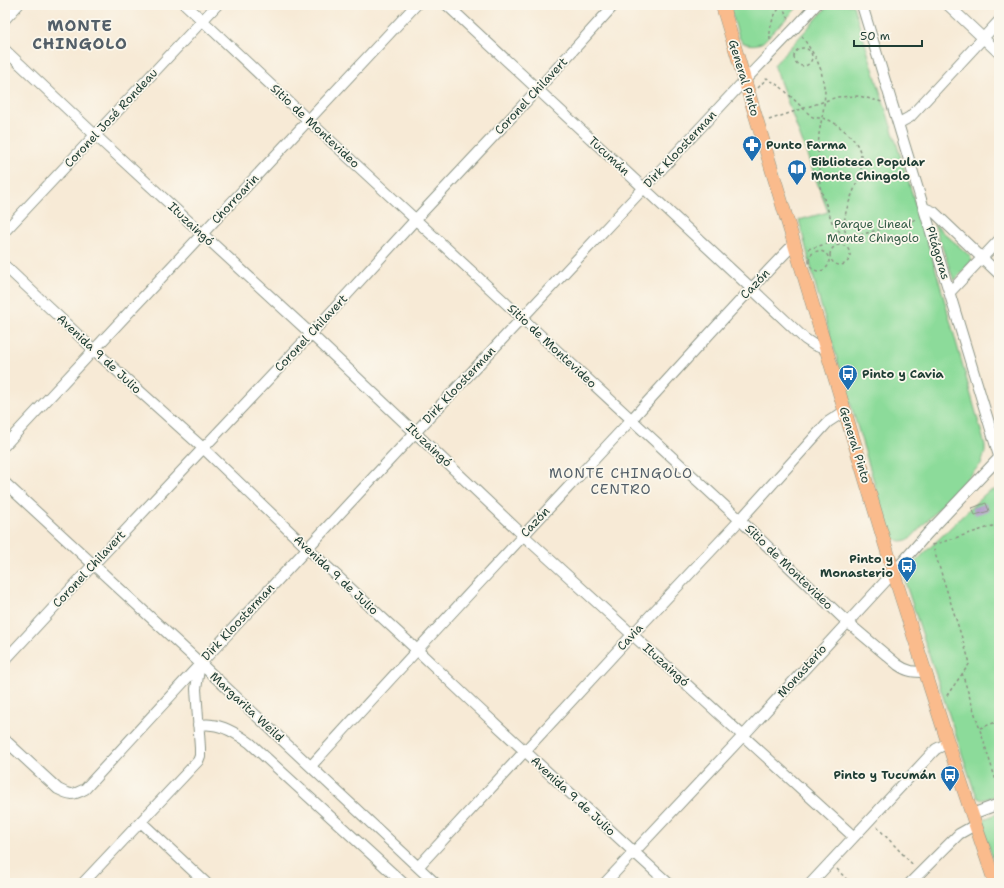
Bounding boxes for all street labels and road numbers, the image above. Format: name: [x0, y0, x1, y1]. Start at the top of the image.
street label: General Pinto: [725, 38, 763, 118]
street label: Coronel Chilavert: [491, 54, 571, 138]
street label: Coronel José Rondeau: [61, 65, 161, 171]
street label: Sitio de Montevideo: [267, 80, 363, 172]
street label: Dirk Kloosterman: [640, 107, 720, 191]
street label: Tucumán: [585, 133, 633, 179]
street label: Chorroarin: [208, 171, 262, 227]
street label: Ituzaingó: [165, 199, 217, 249]
street label: Pitágoras: [922, 224, 954, 282]
street label: Cazón: [737, 265, 773, 303]
street label: Coronel Chilavert: [271, 291, 351, 375]
street label: Sitio de Montevideo: [504, 300, 600, 392]
street label: Avenida 9 de Julio: [53, 311, 145, 397]
street label: Dirk Kloosterman: [419, 343, 499, 427]
street label: General Pinto: [836, 405, 874, 485]
street label: Ituzaingó: [403, 420, 455, 470]
street label: Cazón: [517, 503, 553, 541]
street label: Sitio de Montevideo: [742, 521, 836, 613]
street label: Coronel Chilavert: [49, 527, 129, 611]
street label: Avenida 9 de Julio: [290, 532, 382, 618]
street label: Dirk Kloosterman: [198, 580, 278, 664]
street label: Cavia: [613, 620, 647, 654]
street label: Ituzaingó: [639, 640, 693, 690]
street label: Monasterio: [774, 641, 830, 701]
street label: Margarita Weild: [207, 669, 288, 746]
street label: Avenida 9 de Julio: [527, 753, 619, 839]

